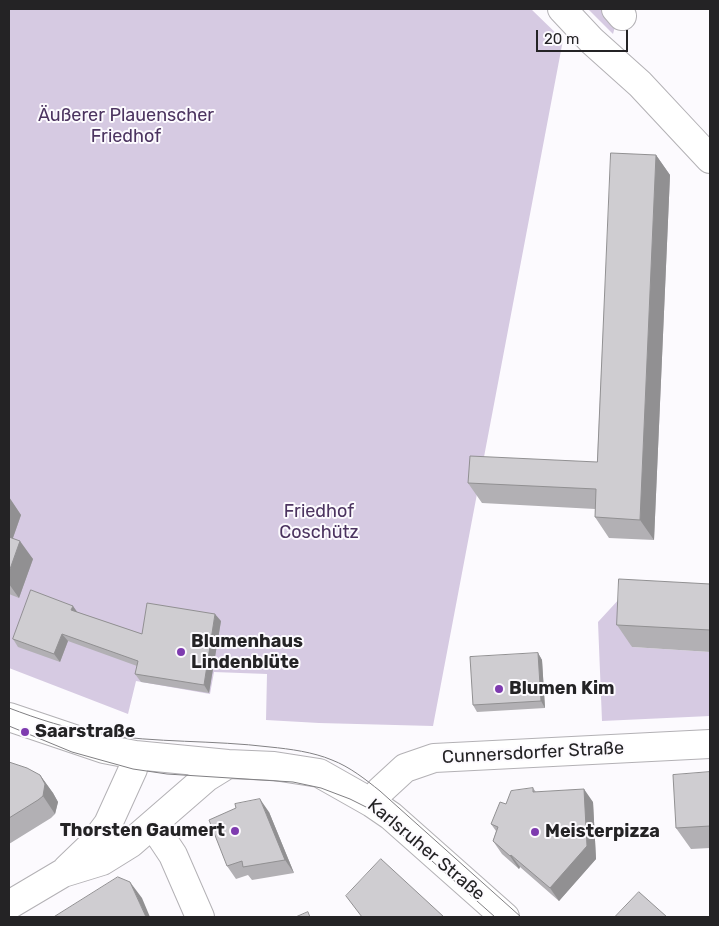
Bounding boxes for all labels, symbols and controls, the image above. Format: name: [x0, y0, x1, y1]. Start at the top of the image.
scale bar: [539, 20, 632, 52]
text: 20 m: [544, 30, 579, 48]
park label: Äußerer Plauenscher Friedhof: [38, 105, 214, 148]
park label: Friedhof Coschütz: [279, 501, 359, 544]
place label: Blumenhaus Lindenblüte: [191, 631, 303, 674]
marker: Blumenhaus Lindenblüte: [175, 646, 187, 658]
place label: Blumen Kim: [509, 678, 615, 700]
marker: Blumen Kim: [493, 683, 505, 695]
place label: Saarstraße: [35, 721, 135, 743]
marker: Saarstraße: [19, 726, 31, 738]
street label: Cunnersdorfer Straße: [441, 737, 625, 769]
street label: Karlsruher Straße: [363, 795, 489, 905]
place label: Thorsten Gaumert: [60, 820, 225, 842]
place label: Meisterpizza: [545, 821, 660, 843]
marker: Thorsten Gaumert: [229, 825, 241, 837]
marker: Meisterpizza: [529, 826, 541, 838]

